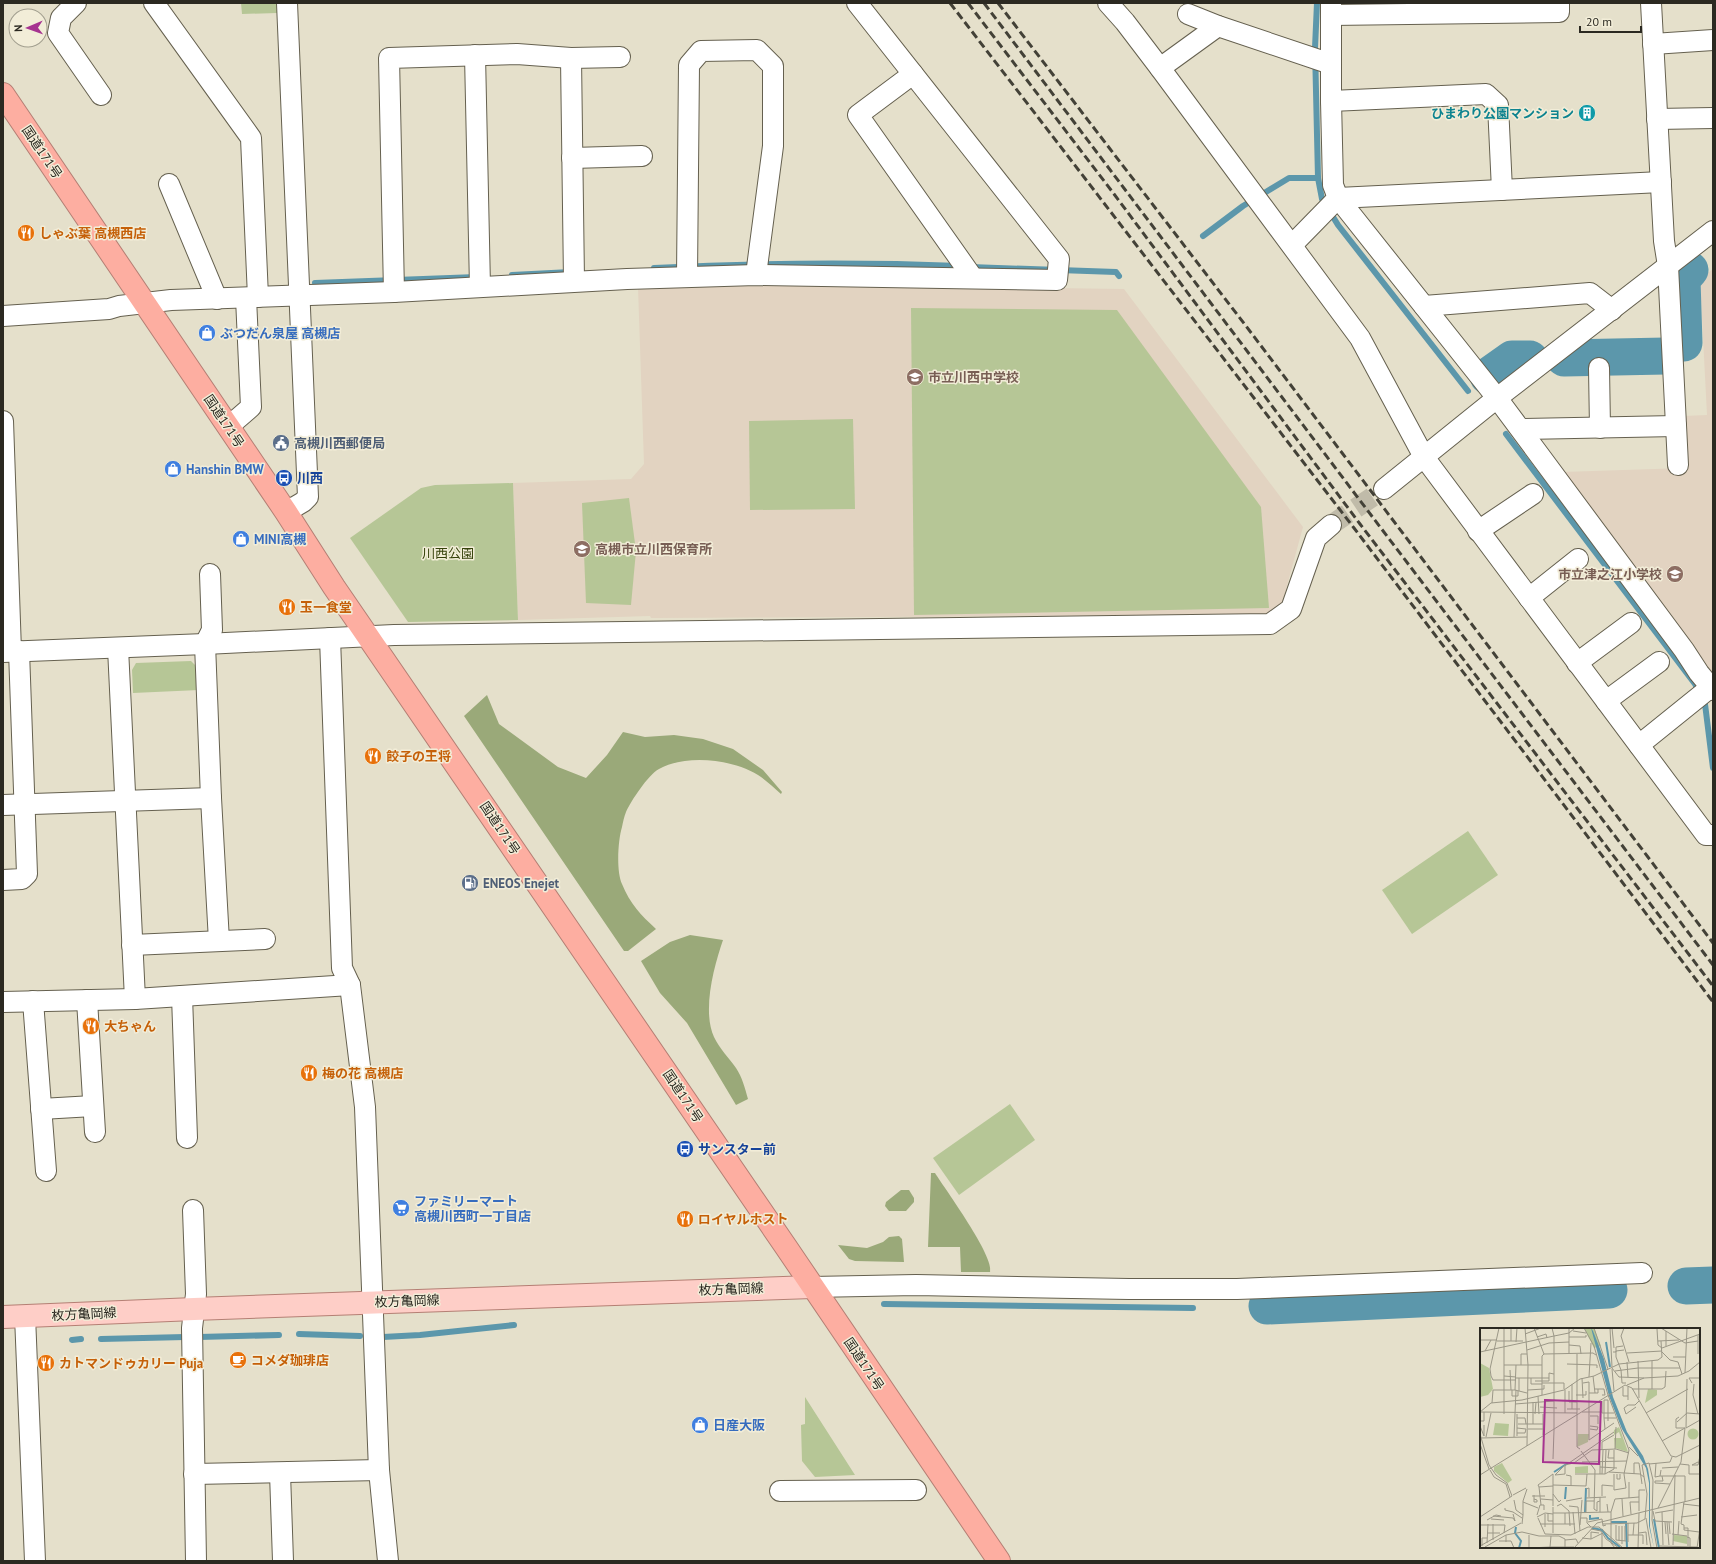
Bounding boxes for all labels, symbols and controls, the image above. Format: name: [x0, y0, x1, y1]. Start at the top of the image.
north arrow: [8, 8, 48, 48]
scale bar: [1580, 8, 1641, 34]
text: 20 m: [1586, 14, 1612, 29]
text: N: [11, 24, 25, 32]
building icon: ひまわり公園マンション: [1577, 103, 1597, 123]
place label: ひまわり公園マンション: [1431, 105, 1574, 122]
street label: 国道171号: [18, 122, 66, 182]
restaurant icon: しゃぶ葉 高槻西店: [16, 223, 36, 243]
place label: しゃぶ葉 高槻西店: [39, 225, 146, 242]
shop icon: ぶつだん泉屋 高槻店: [197, 323, 217, 343]
place label: ぶつだん泉屋 高槻店: [220, 325, 340, 342]
school or university icon: 市立川西中学校: [905, 367, 925, 387]
place label: 市立川西中学校: [928, 369, 1019, 386]
street label: 国道171号: [200, 391, 248, 451]
public building icon: 高槻川西郵便局: [271, 433, 291, 453]
place label: 高槻川西郵便局: [294, 435, 385, 452]
shop icon: Hanshin BMW: [163, 459, 183, 479]
place label: Hanshin BMW: [186, 461, 265, 478]
bus stop icon: 川西: [274, 468, 294, 488]
place label: 川西: [297, 470, 323, 487]
shop icon: MINI高槻: [231, 529, 251, 549]
place label: MINI高槻: [254, 531, 306, 548]
school or university icon: 高槻市立川西保育所: [572, 539, 592, 559]
place label: 高槻市立川西保育所: [595, 541, 712, 558]
park label: 川西公園: [422, 545, 474, 562]
school or university icon: 市立津之江小学校: [1665, 564, 1685, 584]
place label: 市立津之江小学校: [1558, 566, 1662, 583]
restaurant icon: 玉一食堂: [277, 597, 297, 617]
place label: 玉一食堂: [300, 599, 352, 616]
restaurant icon: 餃子の王将: [363, 746, 383, 766]
place label: 餃子の王将: [386, 748, 451, 765]
street label: 国道171号: [476, 798, 524, 858]
fuel station icon: ENEOS Enejet: [460, 873, 480, 893]
place label: ENEOS Enejet: [483, 875, 560, 892]
restaurant icon: 大ちゃん: [81, 1016, 101, 1036]
place label: 大ちゃん: [104, 1018, 156, 1035]
restaurant icon: 梅の花 高槻店: [299, 1063, 319, 1083]
place label: 梅の花 高槻店: [322, 1065, 403, 1082]
street label: 国道171号: [659, 1066, 707, 1126]
bus stop icon: サンスター前: [675, 1139, 695, 1159]
place label: サンスター前: [698, 1141, 776, 1158]
place label: ファミリーマート 高槻川西町一丁目店: [414, 1193, 531, 1225]
supermarket icon: ファミリーマート 高槻川西町一丁目店: [391, 1198, 411, 1218]
restaurant icon: ロイヤルホスト: [675, 1209, 695, 1229]
place label: ロイヤルホスト: [698, 1211, 789, 1228]
street label: 枚方亀岡線: [698, 1279, 764, 1299]
street label: 枚方亀岡線: [374, 1291, 440, 1311]
street label: 枚方亀岡線: [51, 1304, 117, 1324]
inset map: [1480, 1328, 1700, 1548]
street label: 国道171号: [840, 1334, 888, 1394]
cafe icon: コメダ珈琲店: [228, 1350, 248, 1370]
place label: コメダ珈琲店: [251, 1352, 329, 1369]
restaurant icon: カトマンドゥカリー Puja: [36, 1353, 56, 1373]
place label: カトマンドゥカリー Puja: [59, 1355, 203, 1372]
shop icon: 日産大阪: [690, 1415, 710, 1435]
place label: 日産大阪: [713, 1417, 765, 1434]

